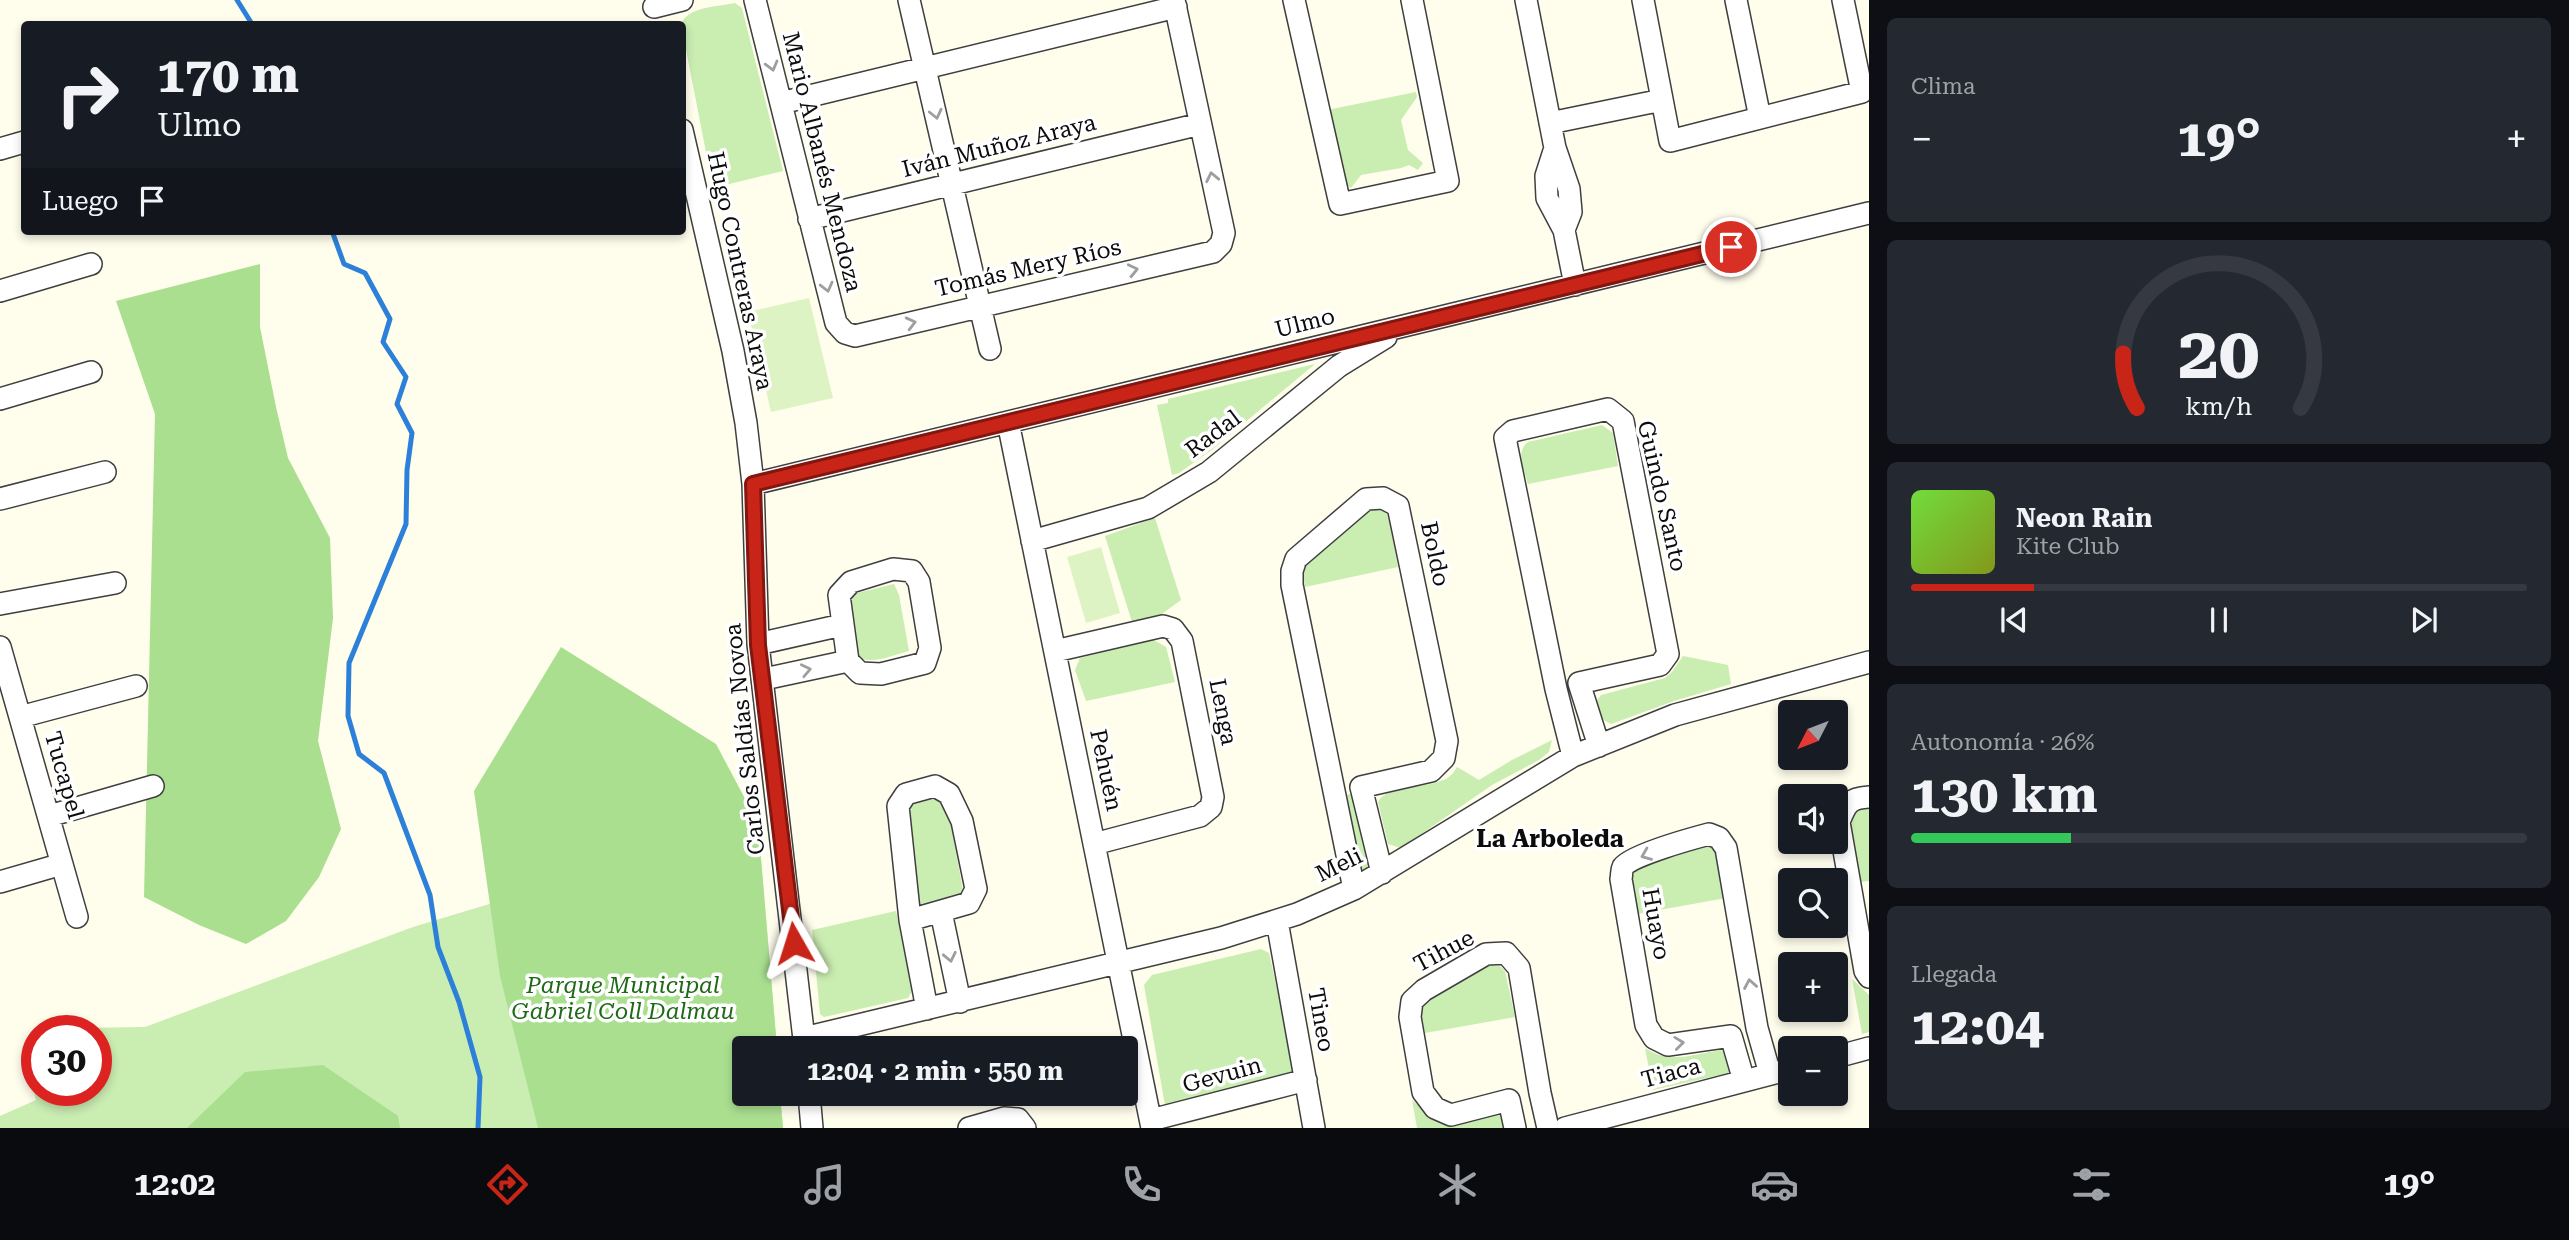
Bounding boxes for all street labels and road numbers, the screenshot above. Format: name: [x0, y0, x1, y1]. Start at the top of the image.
street label: Mario Albanés Mendoza: [777, 29, 868, 295]
street label: Iván Muñoz Araya: [899, 109, 1099, 183]
street label: Hugo Contreras Araya: [702, 149, 779, 393]
street label: Tomás Mery Ríos: [932, 233, 1124, 303]
street label: Ulmo: [1272, 303, 1338, 343]
street label: Radal: [1180, 404, 1246, 464]
street label: Guindo Santo: [1632, 418, 1692, 574]
street label: Boldo: [1415, 519, 1455, 589]
street label: Carlos Saldías Novoa: [719, 621, 771, 856]
street label: Lenga: [1203, 677, 1243, 748]
street label: Pehuén: [1084, 727, 1128, 814]
street label: Tucapel: [39, 728, 89, 822]
street label: Meli: [1311, 842, 1367, 888]
street label: Huayo: [1636, 886, 1676, 962]
street label: Tihue: [1409, 924, 1479, 978]
street label: Tineo: [1302, 986, 1340, 1054]
street label: Gevuin: [1179, 1051, 1265, 1098]
street label: Tiaca: [1638, 1052, 1704, 1094]

